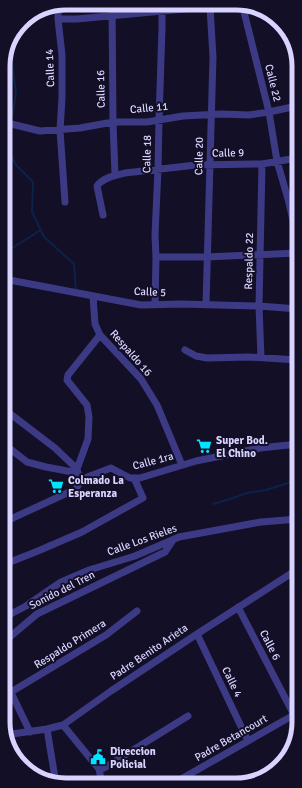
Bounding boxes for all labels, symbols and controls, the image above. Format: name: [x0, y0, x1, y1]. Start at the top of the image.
street label: Calle 14: [43, 49, 57, 87]
street label: Calle 22: [262, 63, 284, 103]
street label: Calle 16: [94, 70, 108, 108]
street label: Calle 11: [129, 100, 169, 116]
street label: Calle 18: [140, 135, 154, 173]
street label: Calle 20: [192, 137, 206, 175]
street label: Calle 9: [212, 146, 244, 160]
street label: Respaldo 22: [242, 232, 256, 290]
street label: Calle 5: [134, 285, 166, 299]
street label: Respaldo 16: [107, 327, 155, 379]
place label: Super Bod. El Chino: [216, 434, 268, 460]
supermarket icon: Super Bod. El Chino: [195, 437, 213, 455]
street label: Calle 1ra: [131, 449, 175, 473]
place label: Colmado La Esperanza: [68, 474, 124, 500]
supermarket icon: Colmado La Esperanza: [47, 477, 65, 495]
street label: Calle Los Rieles: [105, 521, 179, 559]
street label: Sonido del Tren: [27, 568, 97, 612]
street label: Respaldo Primera: [32, 616, 109, 671]
street label: Padre Benito Arieta: [108, 621, 191, 683]
street label: Calle 6: [257, 628, 283, 662]
street label: Calle 4: [219, 665, 245, 699]
street label: Padre Betancourt: [192, 712, 270, 764]
place label: Direccion Policial: [110, 745, 156, 771]
public building icon: Direccion Policial: [89, 748, 107, 766]

